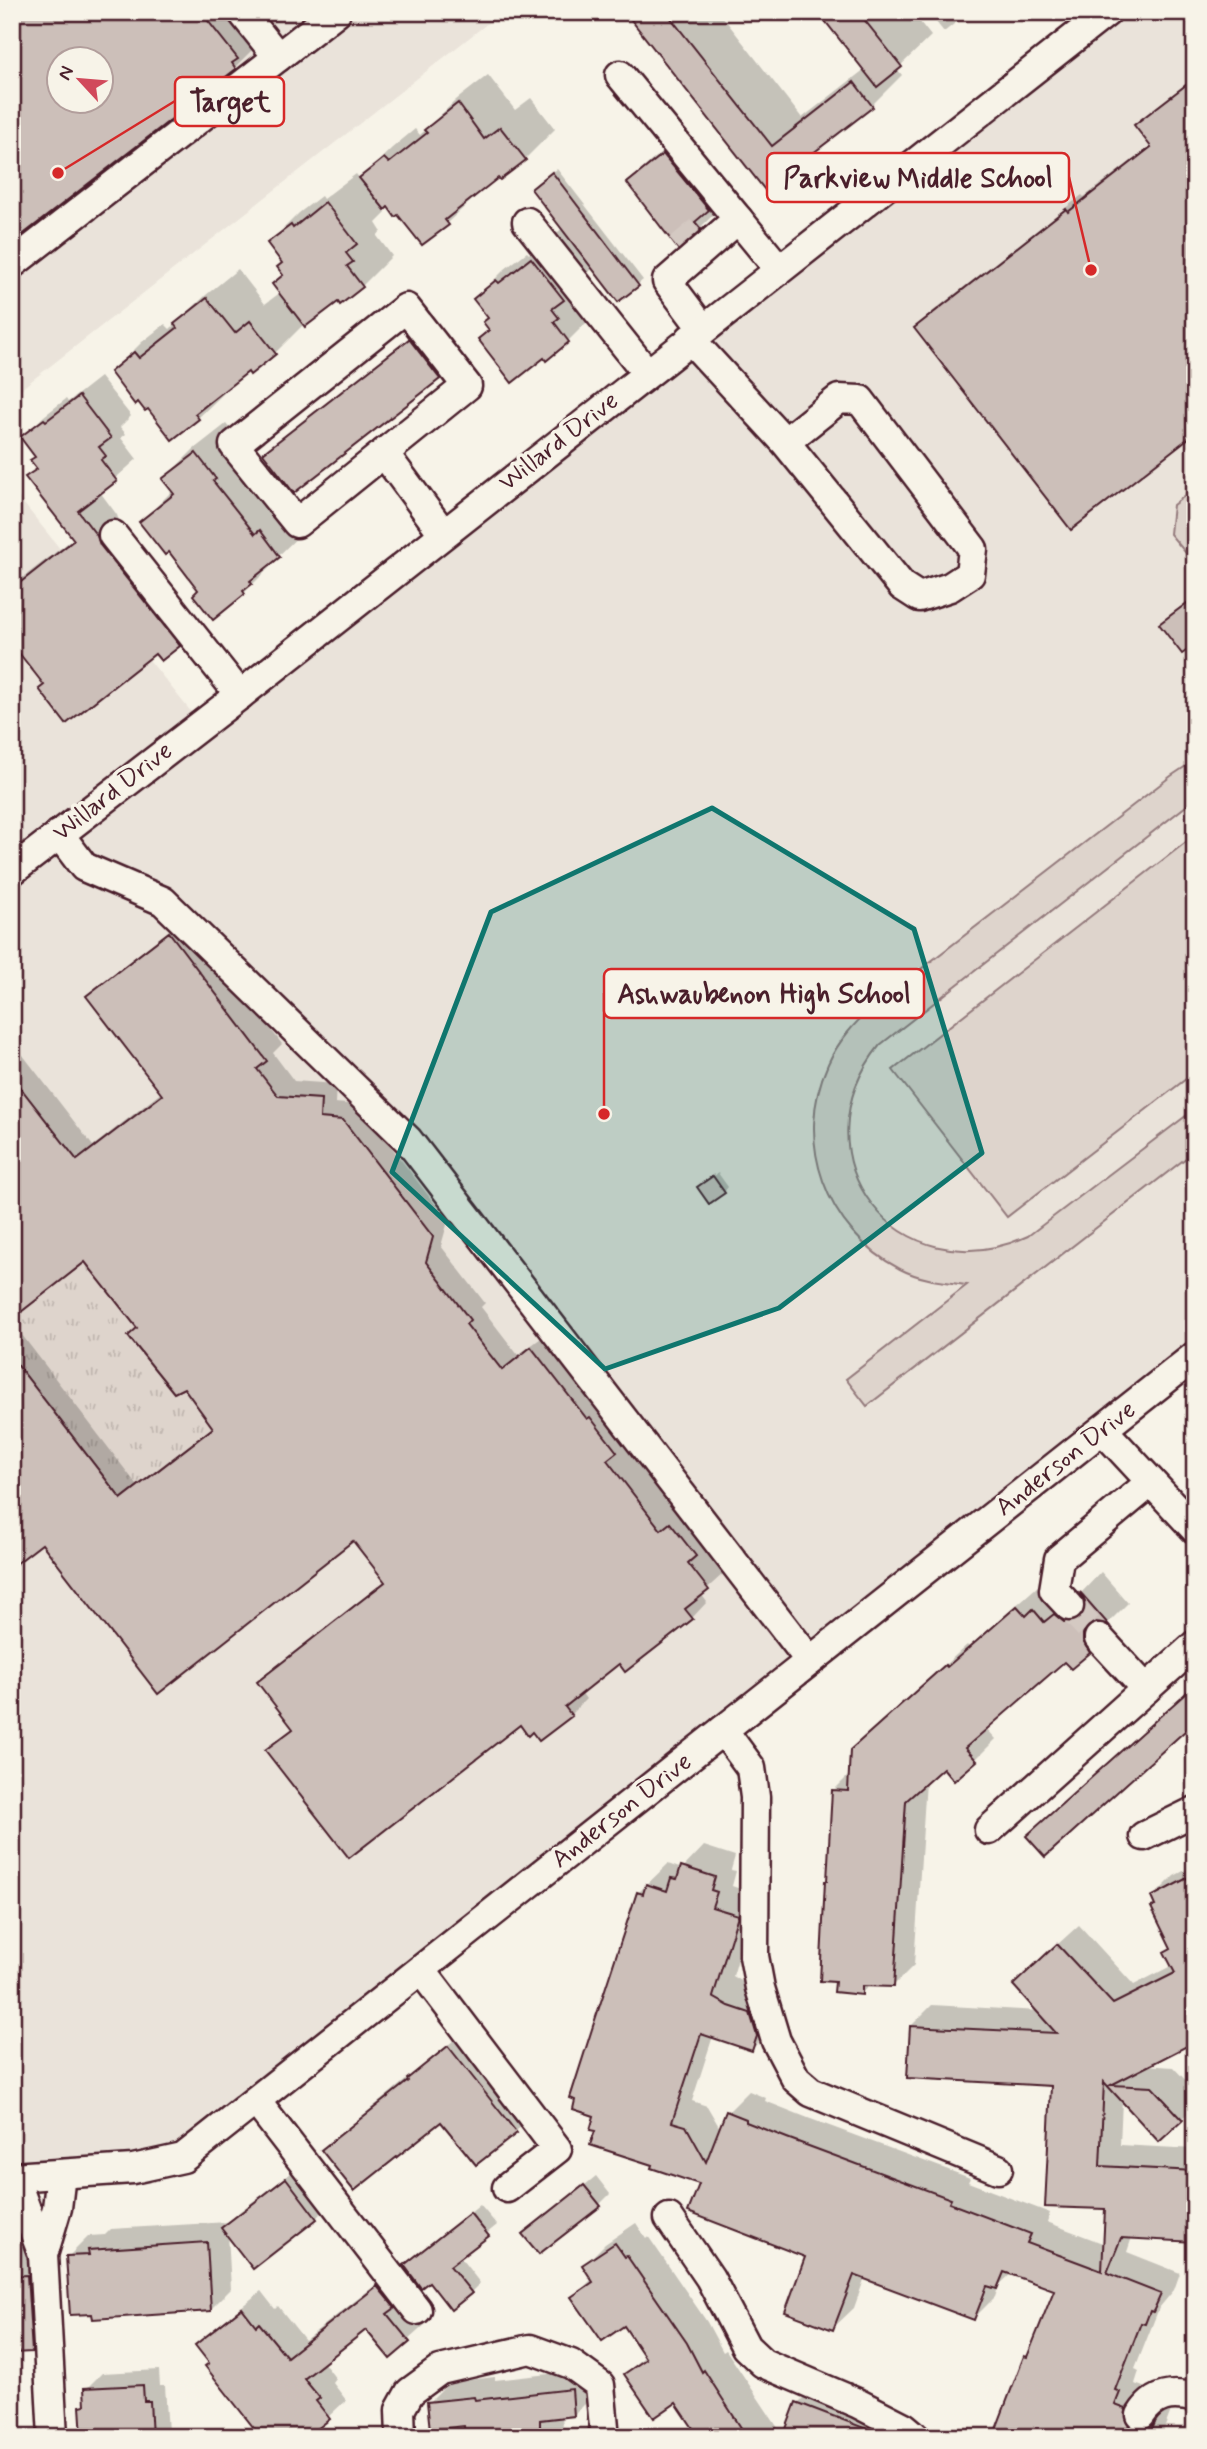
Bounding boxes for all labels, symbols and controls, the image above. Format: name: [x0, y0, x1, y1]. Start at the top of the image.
north arrow: [46, 46, 116, 116]
text: N: [52, 62, 80, 84]
callout: Target: [175, 77, 284, 126]
text: Target: [189, 85, 271, 125]
callout: Parkview Middle School: [767, 153, 1069, 202]
text: Parkview Middle School: [783, 161, 1053, 198]
street label: Willard Drive: [492, 384, 626, 500]
street label: Willard Drive: [46, 734, 180, 850]
callout: Ashwaubenon High School: [604, 969, 924, 1018]
text: Ashwaubenon High School: [617, 977, 911, 1015]
street label: Anderson Drive: [989, 1393, 1143, 1525]
street label: Anderson Drive: [545, 1745, 699, 1877]

